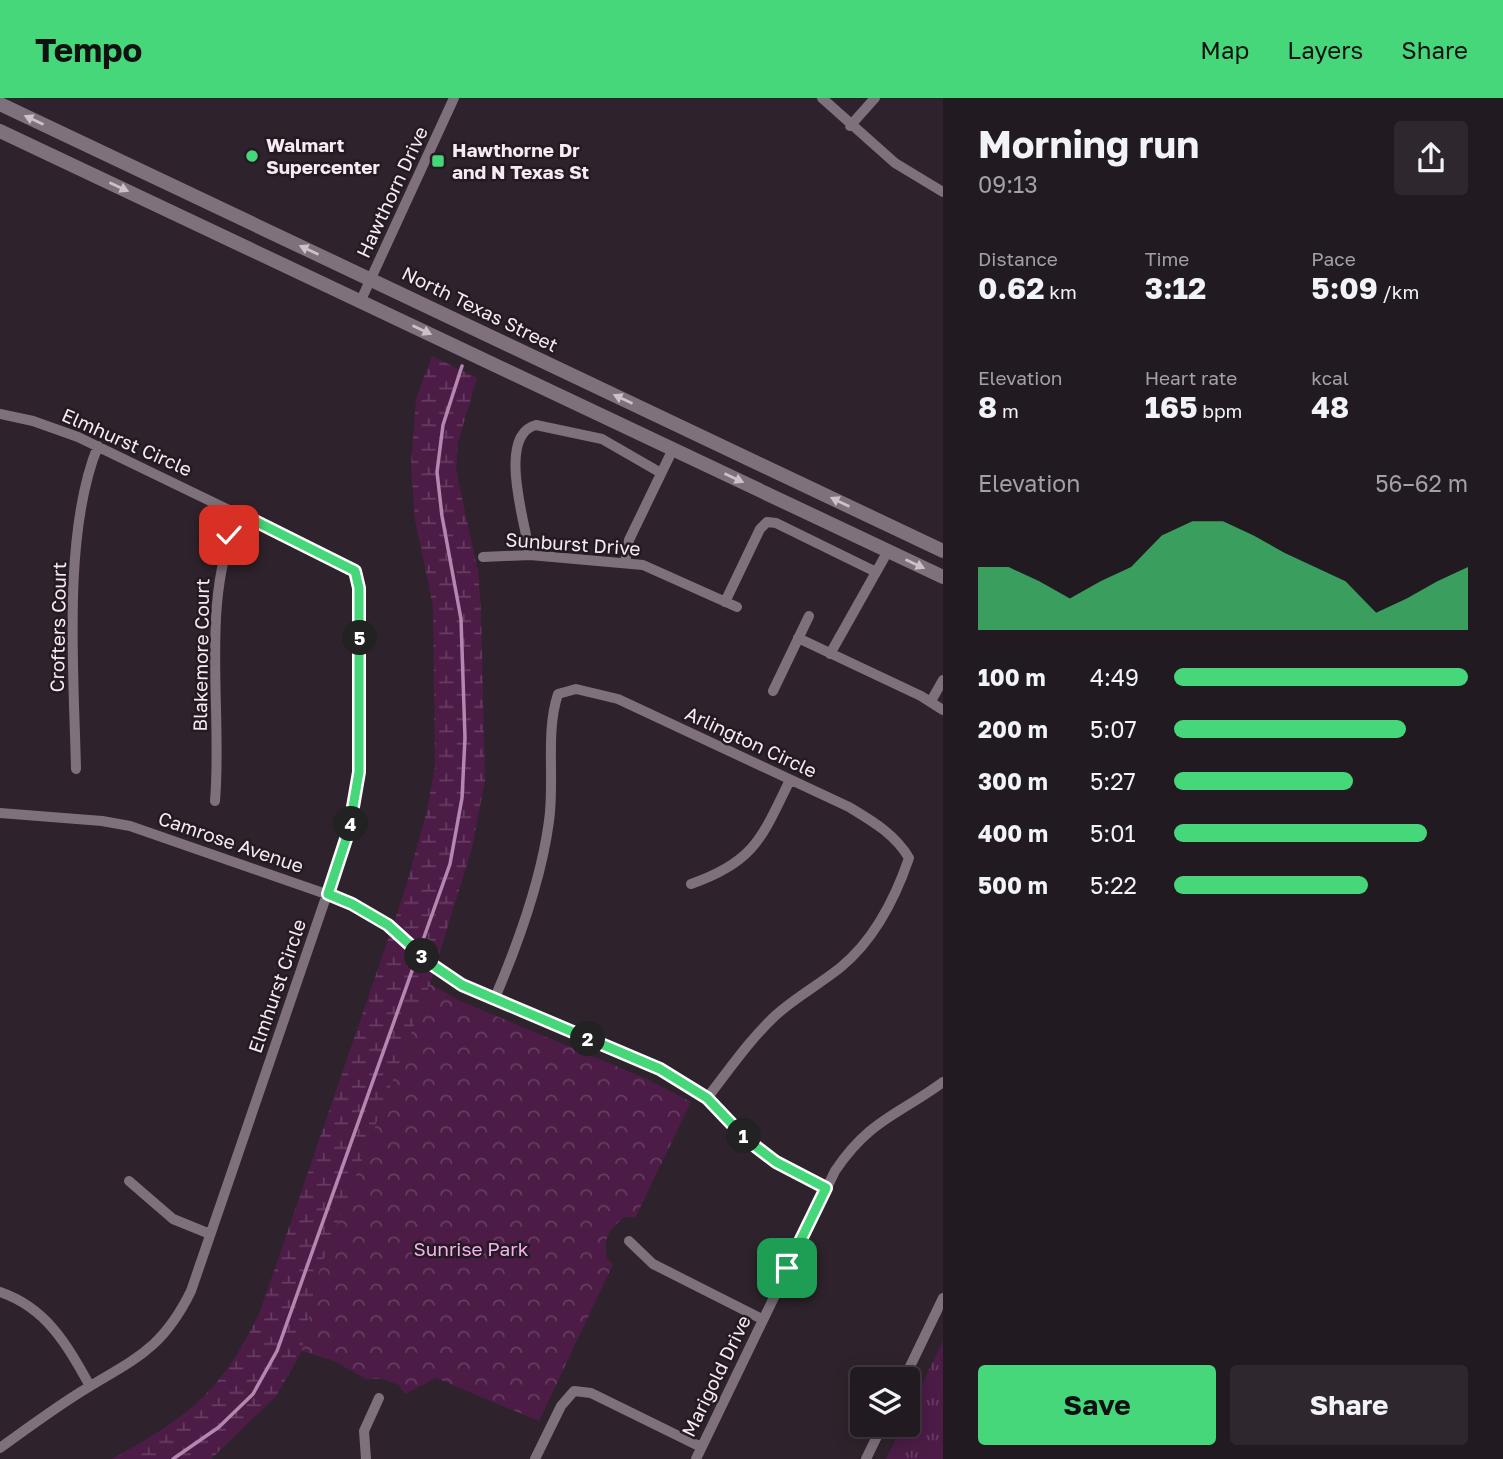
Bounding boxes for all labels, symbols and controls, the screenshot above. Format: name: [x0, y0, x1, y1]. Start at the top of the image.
text: Tempo: [35, 30, 142, 69]
text: Map: [1200, 35, 1249, 64]
text: Layers: [1287, 35, 1363, 64]
text: Share: [1401, 35, 1468, 64]
one-way arrow: [24, 115, 44, 126]
text: Morning run: [978, 121, 1199, 166]
button: share: [1394, 121, 1468, 195]
street label: Hawthorn Drive: [351, 122, 432, 261]
place label: Walmart Supercenter: [266, 133, 380, 178]
place label: Hawthorne Dr and N Texas St: [452, 138, 590, 183]
marker: Walmart Supercenter: [244, 148, 260, 164]
marker: Hawthorne Dr and N Texas St: [430, 153, 446, 169]
text: 09:13: [978, 170, 1038, 198]
one-way arrow: [109, 181, 129, 192]
one-way arrow: [299, 244, 319, 255]
text: Distance: [978, 247, 1058, 270]
text: Time: [1145, 247, 1189, 270]
text: Pace: [1311, 247, 1356, 270]
street label: North Texas Street: [399, 261, 562, 356]
text: 0.62: [978, 270, 1044, 306]
text: 3:12: [1145, 270, 1206, 306]
text: 5:09: [1311, 270, 1378, 306]
text: km: [1044, 280, 1077, 303]
text: /km: [1378, 280, 1419, 303]
one-way arrow: [412, 324, 432, 336]
text: Elevation: [978, 366, 1063, 389]
text: Heart rate: [1145, 366, 1237, 389]
text: kcal: [1311, 366, 1349, 389]
text: 8: [978, 389, 997, 425]
text: 165: [1145, 389, 1197, 425]
text: 48: [1311, 389, 1349, 425]
one-way arrow: [613, 393, 633, 404]
text: m: [997, 399, 1019, 422]
text: bpm: [1197, 399, 1242, 422]
street label: Elmhurst Circle: [59, 403, 196, 481]
text: Elevation: [978, 469, 1080, 497]
text: 56–62 m: [1375, 469, 1468, 497]
one-way arrow: [724, 472, 744, 484]
one-way arrow: [829, 496, 850, 507]
pin: [199, 505, 259, 565]
icon: check: [210, 516, 248, 554]
street label: Sunburst Drive: [505, 527, 641, 560]
one-way arrow: [905, 559, 925, 570]
street label: Crofters Court: [45, 562, 70, 692]
street label: Blakemore Court: [188, 578, 213, 732]
pin: 5: [342, 620, 378, 656]
text: 5: [354, 626, 365, 649]
text: 100 m: [978, 663, 1046, 691]
text: 4:49: [1090, 663, 1139, 691]
street label: Arlington Circle: [682, 701, 821, 782]
text: 200 m: [978, 715, 1048, 743]
text: 5:07: [1090, 715, 1137, 743]
text: 300 m: [978, 767, 1048, 795]
text: 5:27: [1090, 767, 1136, 795]
street label: Camrose Avenue: [156, 806, 307, 877]
pin: 4: [334, 806, 368, 842]
text: 4: [345, 812, 356, 835]
text: 400 m: [978, 819, 1048, 847]
text: 5:01: [1090, 819, 1136, 847]
text: 500 m: [978, 871, 1048, 899]
text: 5:22: [1090, 871, 1137, 899]
street label: Elmhurst Circle: [243, 916, 310, 1056]
pin: 3: [404, 938, 440, 974]
text: 3: [416, 944, 427, 967]
pin: 2: [570, 1021, 606, 1056]
text: 2: [582, 1027, 593, 1050]
pin: 1: [726, 1118, 762, 1154]
text: 1: [739, 1124, 748, 1147]
park label: Sunrise Park: [414, 1237, 529, 1260]
pin: [757, 1238, 817, 1298]
icon: arrive: [768, 1249, 806, 1287]
street label: Marigold Drive: [676, 1311, 755, 1440]
button: Save: [978, 1365, 1216, 1445]
button: Share: [1230, 1365, 1468, 1445]
map controls: [850, 1367, 920, 1437]
button: layers: [850, 1367, 920, 1437]

